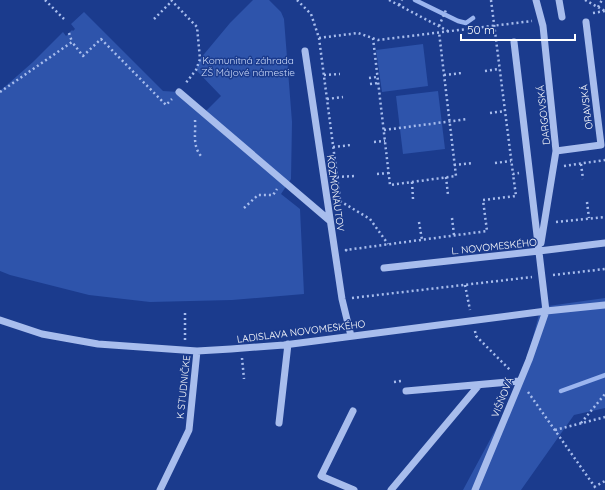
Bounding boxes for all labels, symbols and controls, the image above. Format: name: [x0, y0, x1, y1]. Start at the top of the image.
scale bar: [461, 16, 575, 42]
text: 50 m: [467, 22, 495, 37]
park label: Komunitná záhrada ZŠ Májové námestie: [201, 54, 295, 79]
street label: ORAVSKÁ: [577, 83, 596, 130]
street label: DARGOVSKÁ: [534, 84, 553, 146]
street label: KOZMONAUTOV: [324, 154, 347, 233]
street label: L. NOVOMESKÉHO: [451, 236, 538, 257]
street label: LADISLAVA NOVOMESKÉHO: [236, 317, 366, 346]
street label: K STUDNIČKE: [174, 354, 193, 420]
street label: VIŠŇOVÁ: [488, 374, 517, 419]

